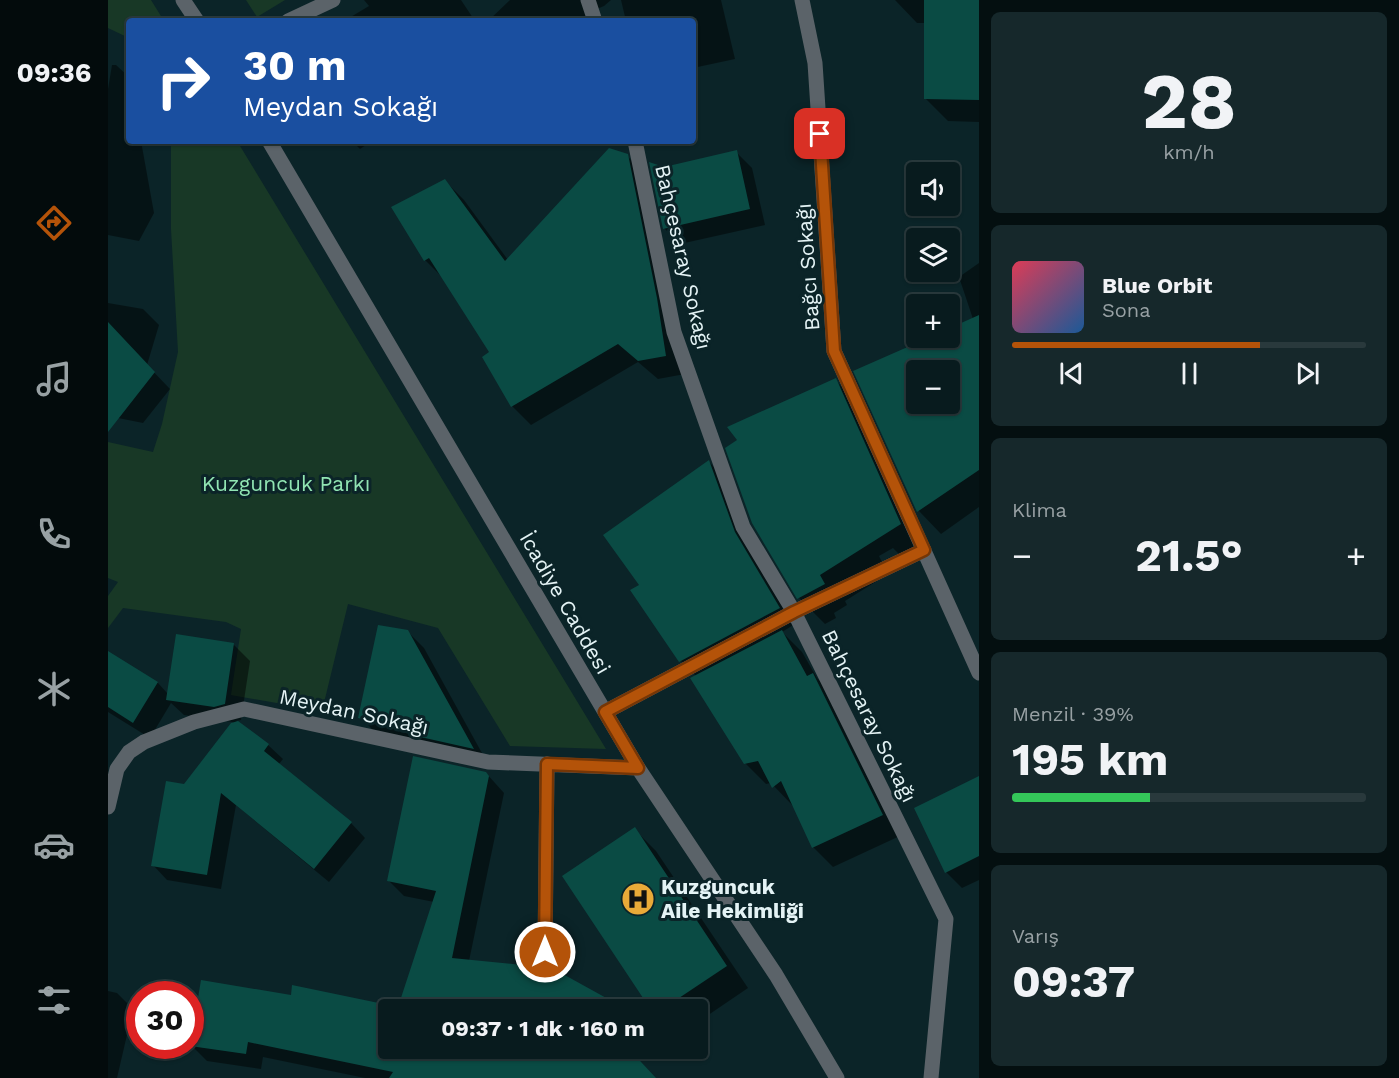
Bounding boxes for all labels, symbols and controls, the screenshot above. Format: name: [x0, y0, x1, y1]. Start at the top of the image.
text: 30 m: [243, 41, 347, 90]
icon: right: [144, 42, 222, 120]
text: 28: [1141, 55, 1237, 147]
text: 09:36: [17, 57, 91, 89]
text: Meydan Sokağı: [243, 91, 438, 123]
pin: [794, 108, 845, 159]
icon: arrive: [803, 117, 836, 150]
text: km/h: [1163, 140, 1215, 164]
street label: Bahçesaray Sokağı: [650, 162, 717, 352]
map controls: [906, 162, 960, 414]
button: sound: [906, 162, 960, 216]
icon: directions: [33, 202, 75, 244]
street label: Bağcı Sokağı: [791, 202, 824, 332]
button: layers: [906, 228, 960, 282]
text: Blue Orbit: [1102, 273, 1212, 298]
button: +: [906, 294, 960, 348]
text: Sona: [1102, 298, 1151, 322]
icon: previous: [1055, 357, 1088, 390]
icon: pause: [1173, 357, 1206, 390]
icon: next: [1291, 357, 1324, 390]
icon: music: [33, 358, 75, 400]
button: −: [906, 360, 960, 414]
park label: Kuzguncuk Parkı: [202, 471, 370, 496]
text: Klima: [1012, 498, 1067, 522]
icon: phone: [33, 513, 75, 555]
street label: İcadiye Caddesi: [515, 527, 616, 678]
text: 21.5°: [1135, 529, 1243, 582]
text: −: [1012, 536, 1032, 575]
text: +: [1346, 536, 1366, 575]
street label: Bahçesaray Sokağı: [817, 625, 922, 806]
icon: climate: [33, 668, 75, 710]
street label: Meydan Sokağı: [277, 683, 431, 740]
text: Menzil · 39%: [1012, 702, 1134, 726]
text: 195 km: [1012, 733, 1168, 786]
icon: car: [33, 824, 75, 866]
place label: Kuzguncuk Aile Hekimliği: [661, 874, 804, 923]
hospital icon: Kuzguncuk Aile Hekimliği: [620, 881, 656, 917]
position arrow: [513, 920, 577, 984]
text: Varış: [1012, 924, 1059, 948]
text: 09:37: [1012, 955, 1135, 1008]
icon: filters: [33, 979, 75, 1021]
speed limit sign: 30: [126, 981, 204, 1059]
text: 09:37 · 1 dk · 160 m: [441, 1016, 645, 1041]

